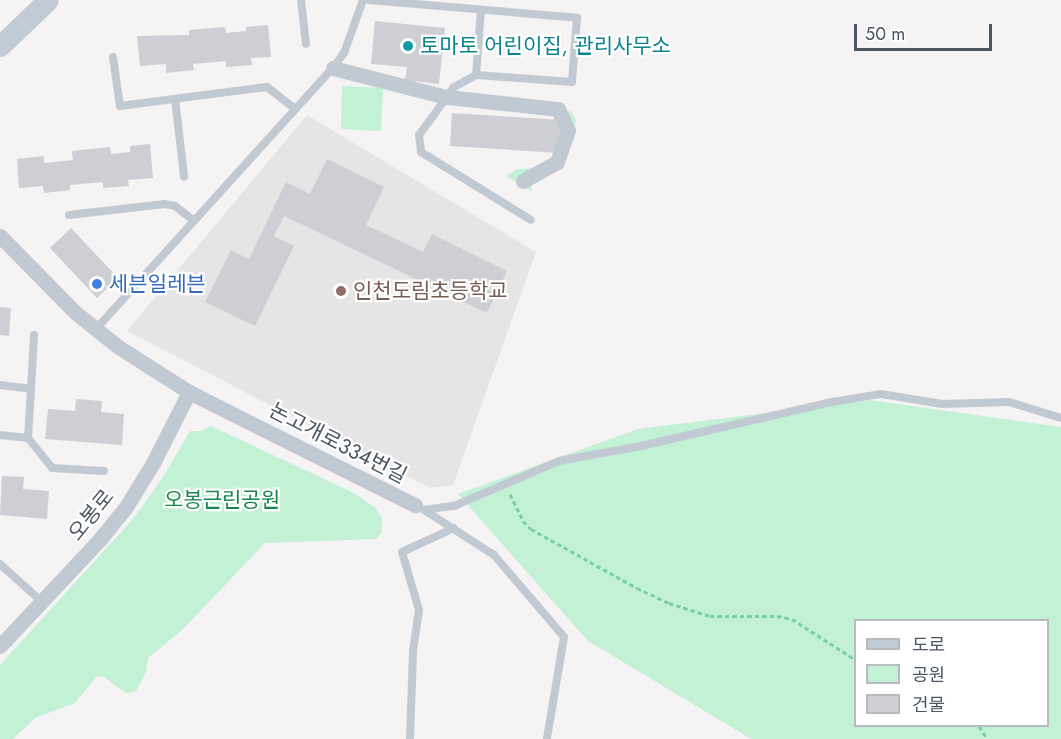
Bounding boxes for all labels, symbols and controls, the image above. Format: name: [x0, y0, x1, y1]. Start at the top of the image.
scale bar: [857, 12, 995, 50]
text: 50 m: [865, 21, 905, 47]
place label: 토마토 어린이집, 관리사무소: [420, 33, 671, 59]
marker: 토마토 어린이집, 관리사무소: [401, 39, 415, 53]
place label: 세븐일레븐: [109, 271, 206, 297]
marker: 세븐일레븐: [90, 277, 104, 291]
place label: 인천도림초등학교: [353, 278, 508, 304]
marker: 인천도림초등학교: [334, 284, 348, 298]
street label: 논고개로334번길: [265, 397, 411, 489]
street label: 오봉로: [63, 485, 119, 545]
park label: 오봉근린공원: [164, 487, 280, 513]
legend: [854, 619, 1049, 727]
text: 도로: [912, 632, 945, 658]
text: 공원: [912, 662, 945, 688]
text: 건물: [912, 692, 945, 718]

